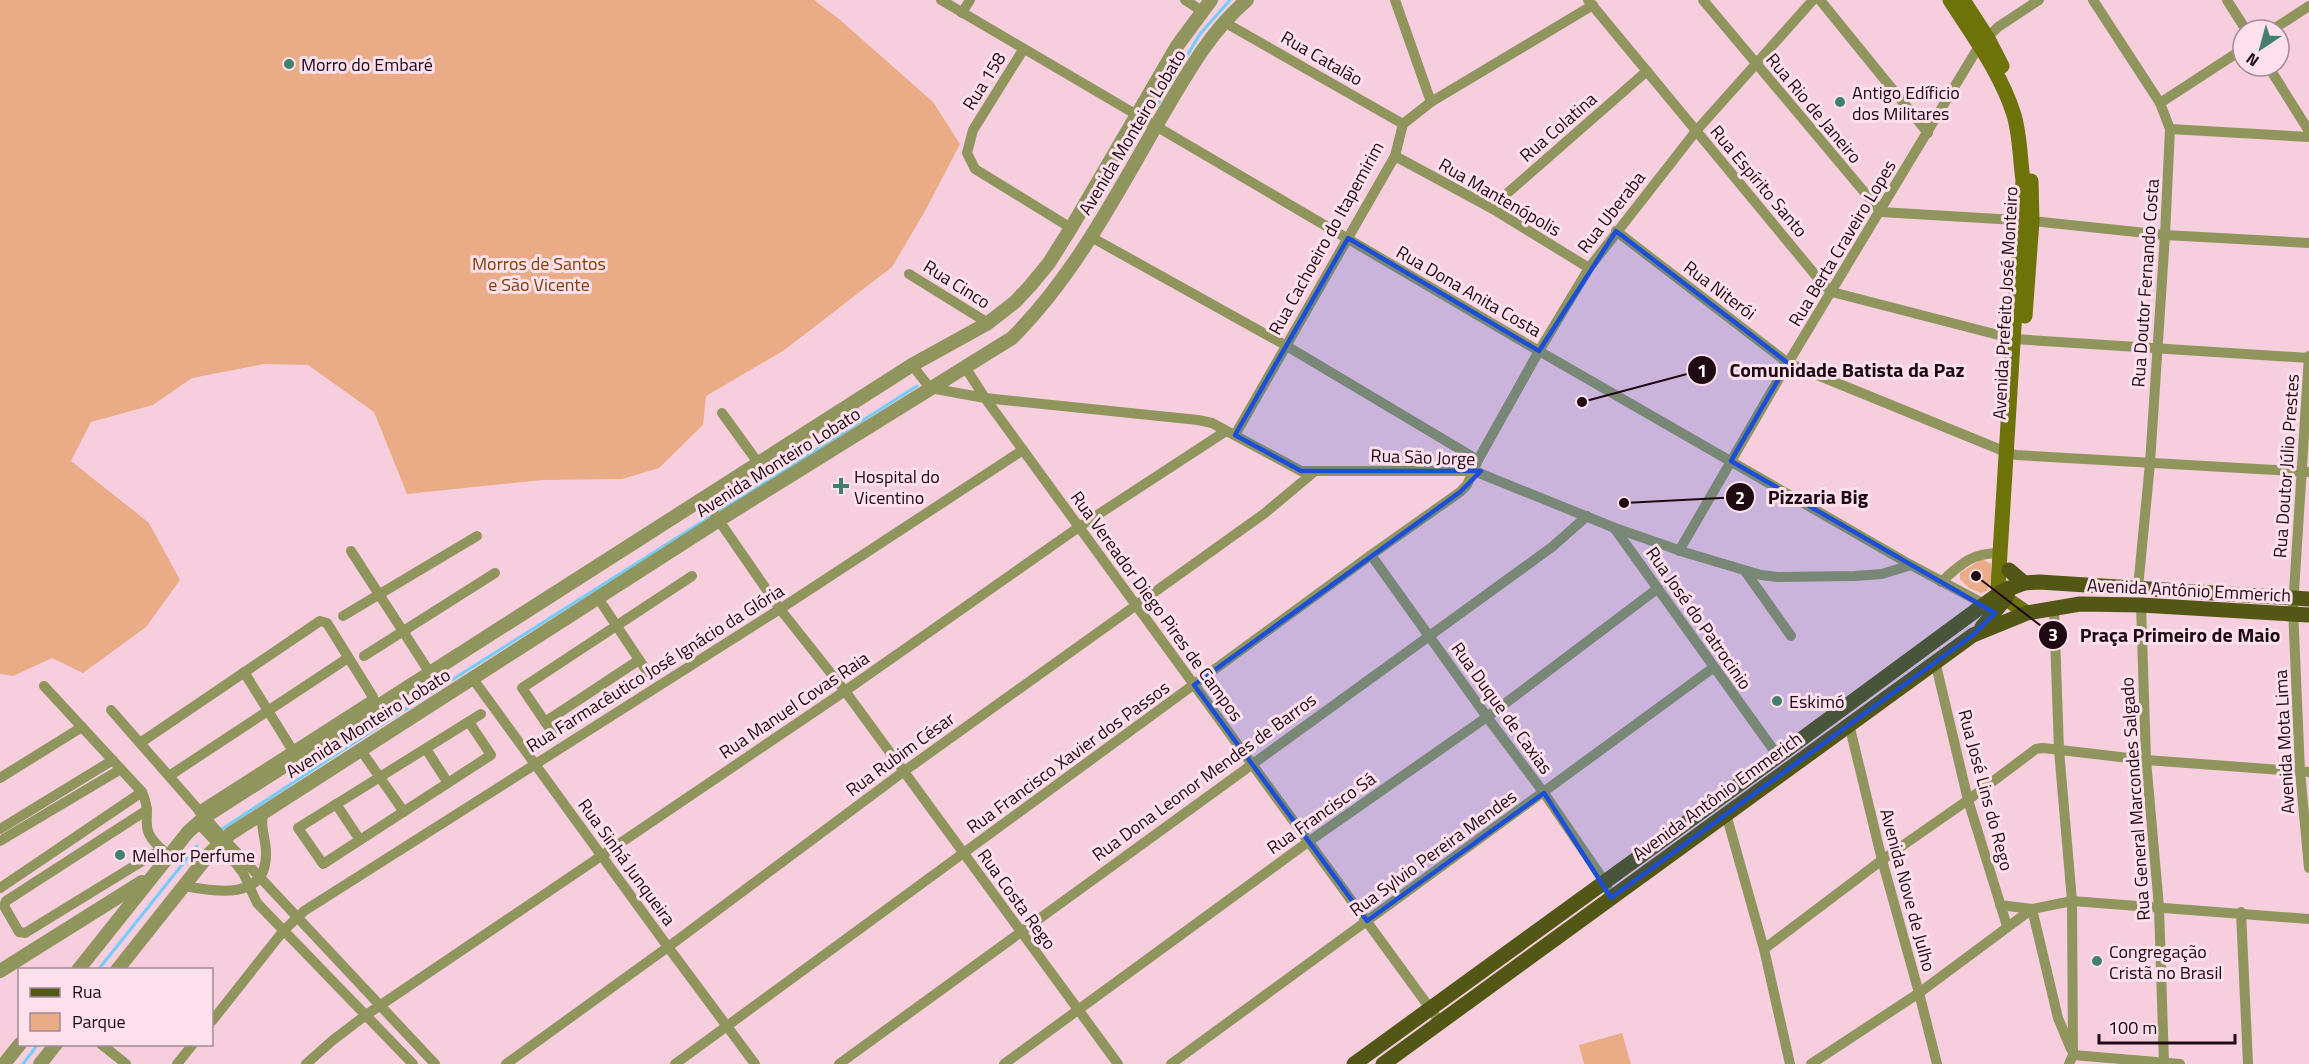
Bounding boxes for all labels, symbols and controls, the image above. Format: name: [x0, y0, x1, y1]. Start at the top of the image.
north arrow: [2231, 18, 2291, 78]
street label: Rua Catalão: [1276, 24, 1368, 92]
street label: Avenida Monteiro Lobato: [1072, 44, 1192, 220]
street label: Rua 158: [956, 47, 1012, 115]
street label: Rua Rio de Janeiro: [1760, 47, 1868, 169]
text: N: [2241, 47, 2264, 73]
place label: Morro do Embaré: [301, 51, 433, 78]
marker: Morro do Embaré: [282, 57, 296, 71]
place label: Antigo Edíficio dos Militares: [1852, 79, 1960, 127]
street label: Rua Colatina: [1513, 86, 1603, 168]
marker: Antigo Edíficio dos Militares: [1833, 95, 1847, 109]
street label: Rua Espírito Santo: [1704, 119, 1814, 243]
street label: Rua Cachoeiro do Itapemirim: [1261, 136, 1391, 340]
street label: Rua Mantenópolis: [1434, 151, 1566, 243]
street label: Rua Berta Craveiro Lopes: [1781, 155, 1903, 331]
street label: Rua Uberaba: [1570, 165, 1652, 259]
street label: Rua Doutor Fernando Costa: [2124, 178, 2166, 388]
street label: Avenida Prefeito José Monteiro: [1985, 186, 2025, 420]
street label: Rua Dona Anita Costa: [1391, 238, 1547, 344]
park label: Morros de Santos e São Vicente: [472, 250, 606, 298]
street label: Rua Cinco: [918, 253, 996, 315]
street label: Rua Niterói: [1678, 254, 1762, 326]
callout: Comunidade Batista da Paz: [1687, 351, 1976, 389]
text: Comunidade Batista da Paz: [1730, 354, 1964, 385]
text: 1: [1697, 357, 1707, 384]
street label: Rua Doutor Júlio Prestes: [2266, 373, 2306, 559]
street label: Avenida Monteiro Lobato: [691, 400, 865, 524]
street label: Rua São Jorge: [1370, 442, 1476, 472]
place label: Hospital do Vicentino: [854, 463, 940, 511]
marker: Hospital do Vicentino: [832, 477, 850, 495]
callout: Pizzaria Big: [1725, 478, 1880, 516]
text: Pizzaria Big: [1768, 481, 1869, 512]
text: 2: [1735, 484, 1745, 511]
street label: Rua Vereador Diego Pires de Campos: [1064, 485, 1250, 727]
street label: Rua José do Patrocinio: [1639, 541, 1759, 695]
street label: Avenida Antônio Emmerich: [2086, 571, 2292, 609]
street label: Rua Farmacêutico José Ignácio da Glória: [521, 577, 789, 759]
callout: Praça Primeiro de Maio: [2038, 616, 2293, 654]
text: Praça Primeiro de Maio: [2080, 619, 2280, 650]
text: 3: [2048, 621, 2058, 648]
street label: Rua Duque de Caxias: [1445, 636, 1559, 780]
street label: Rua Manuel Covas Raia: [713, 645, 875, 765]
street label: Avenida Monteiro Lobato: [281, 661, 455, 785]
street label: Avenida Mota Lima: [2267, 669, 2301, 815]
street label: Rua Francisco Xavier dos Passos: [961, 674, 1175, 840]
street label: Rua General Marcondes Salgado: [2113, 676, 2157, 922]
street label: Rua Dona Leonor Mendes de Barros: [1086, 686, 1322, 868]
place label: Eskimó: [1789, 688, 1844, 715]
marker: Eskimó: [1770, 694, 1784, 708]
street label: Rua Rubim César: [840, 705, 960, 803]
street label: Rua José Lins do Rego: [1951, 706, 2021, 874]
street label: Avenida Antônio Emmerich: [1626, 725, 1808, 867]
street label: Rua Francisco Sá: [1261, 765, 1381, 861]
street label: Rua Sylvio Pereira Mendes: [1344, 783, 1522, 923]
street label: Rua Sinhá Junqueira: [572, 793, 682, 931]
street label: Avenida Nove de Julho: [1873, 805, 1943, 975]
place label: Melhor Perfume: [132, 842, 255, 869]
street label: Rua Costa Rego: [971, 843, 1063, 955]
marker: Melhor Perfume: [113, 848, 127, 862]
place label: Congregação Cristã no Brasil: [2109, 938, 2223, 986]
marker: Congregação Cristã no Brasil: [2090, 954, 2104, 968]
legend: [18, 968, 213, 1046]
text: Rua: [72, 978, 102, 1005]
scale bar: [2099, 1007, 2236, 1045]
text: Parque: [72, 1008, 126, 1035]
text: 100 m: [2108, 1014, 2157, 1041]

